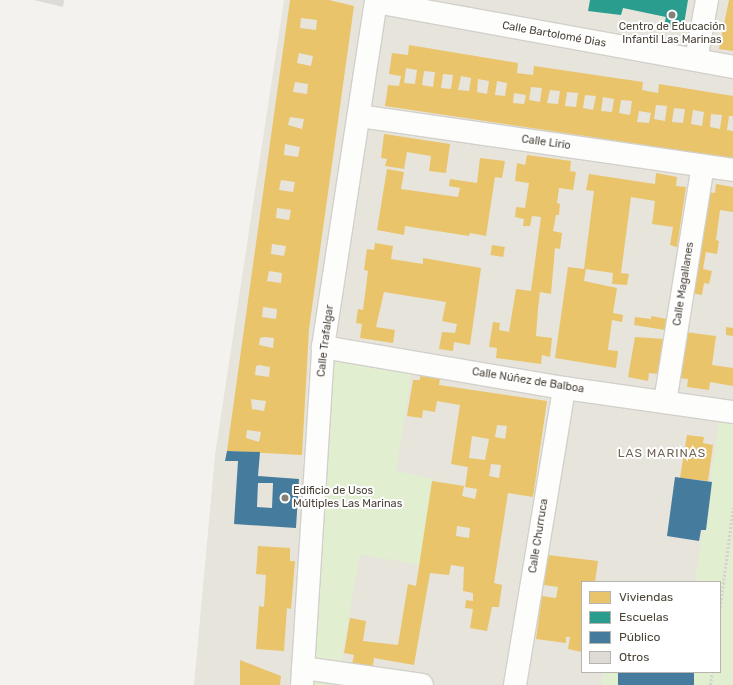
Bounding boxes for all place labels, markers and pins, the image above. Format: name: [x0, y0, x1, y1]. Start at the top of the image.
marker: Centro de Educación Infantil Las Marinas: [667, 10, 677, 20]
place label: Centro de Educación Infantil Las Marinas: [619, 21, 725, 47]
place label: Edificio de Usos Múltiples Las Marinas: [293, 485, 402, 511]
marker: Edificio de Usos Múltiples Las Marinas: [280, 493, 290, 503]

